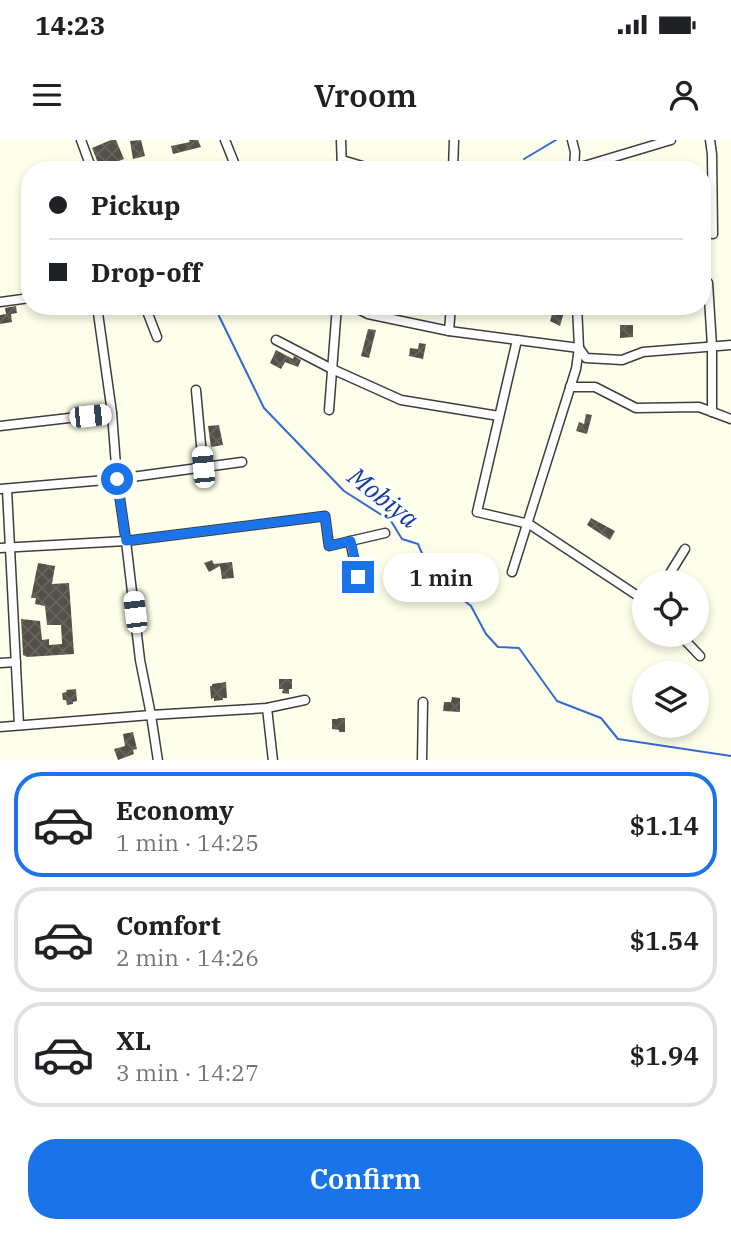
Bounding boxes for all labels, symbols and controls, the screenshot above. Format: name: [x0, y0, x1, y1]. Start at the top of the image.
text: 14:23: [35, 8, 105, 42]
text: Vroom: [314, 74, 417, 116]
icon: menu: [28, 76, 66, 114]
icon: person: [665, 76, 703, 114]
text: Pickup: [91, 188, 181, 222]
text: Drop-off: [91, 255, 202, 289]
car: [69, 403, 112, 429]
car: [191, 445, 216, 489]
water label: Mobiya: [341, 458, 426, 535]
route start: [101, 463, 133, 495]
callout: 1 min: [382, 552, 498, 602]
route end: [342, 561, 374, 593]
text: 1 min: [409, 562, 473, 592]
map controls: [632, 570, 709, 738]
button: locate: [632, 570, 709, 647]
car: [123, 590, 148, 634]
button: layers: [632, 661, 709, 738]
icon: car: [32, 793, 95, 856]
text: Economy: [116, 793, 234, 827]
text: $1.14: [630, 808, 699, 842]
text: 1 min · 14:25: [116, 827, 259, 857]
icon: car: [32, 908, 95, 971]
text: Comfort: [116, 908, 221, 942]
text: $1.54: [630, 923, 699, 957]
text: 2 min · 14:26: [116, 942, 259, 972]
icon: car: [32, 1023, 95, 1086]
text: XL: [116, 1023, 151, 1057]
text: $1.94: [630, 1038, 699, 1072]
text: 3 min · 14:27: [116, 1057, 259, 1087]
button: Confirm: [28, 1139, 703, 1219]

